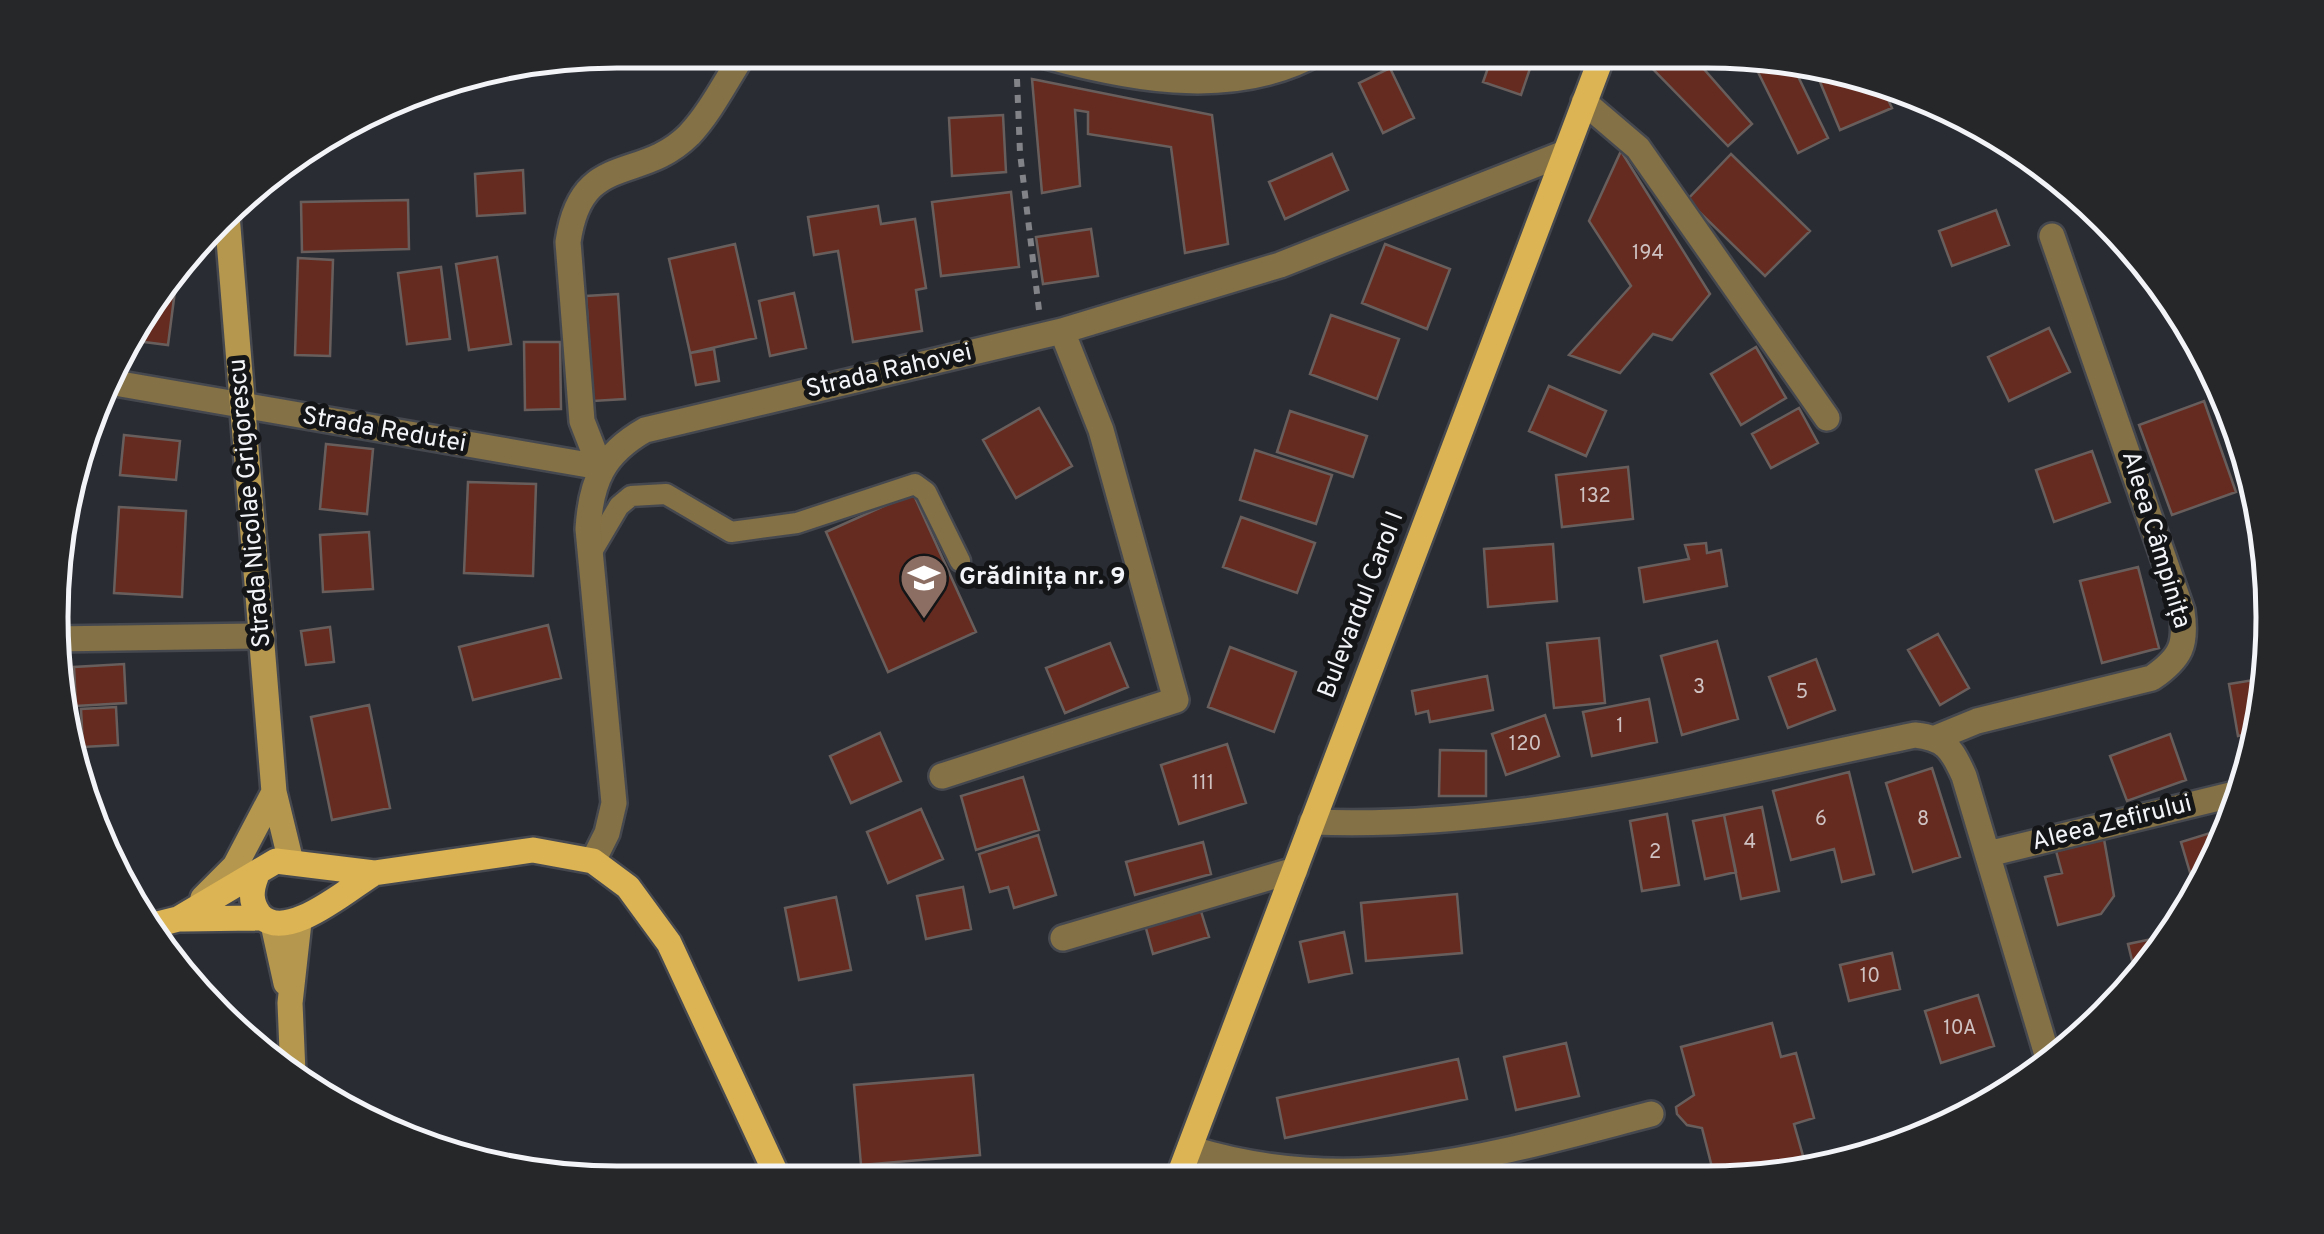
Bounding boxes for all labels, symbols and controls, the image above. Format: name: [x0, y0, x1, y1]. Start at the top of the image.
house number: 194: [1632, 241, 1664, 267]
street label: Strada Rahovei: [803, 337, 975, 407]
street label: Strada Nicolae Grigorescu: [222, 357, 280, 649]
street label: Strada Redutei: [299, 401, 469, 461]
street label: Aleea Câmpinița: [2113, 447, 2197, 633]
house number: 132: [1579, 484, 1611, 510]
street label: Bulevardul Carol I: [1312, 507, 1412, 703]
school or university icon: Grădinița nr. 9: [898, 552, 950, 620]
place label: Grădinița nr. 9: [959, 562, 1126, 594]
house number: 3: [1693, 675, 1705, 701]
house number: 5: [1796, 680, 1808, 706]
house number: 1: [1616, 714, 1624, 740]
house number: 120: [1509, 732, 1541, 758]
house number: 111: [1192, 771, 1214, 797]
street label: Aleea Zefirului: [2029, 789, 2195, 859]
house number: 6: [1815, 807, 1827, 833]
house number: 8: [1917, 807, 1929, 833]
house number: 4: [1744, 830, 1756, 856]
house number: 2: [1649, 840, 1661, 866]
house number: 10: [1860, 964, 1880, 990]
house number: 10A: [1943, 1016, 1977, 1042]

